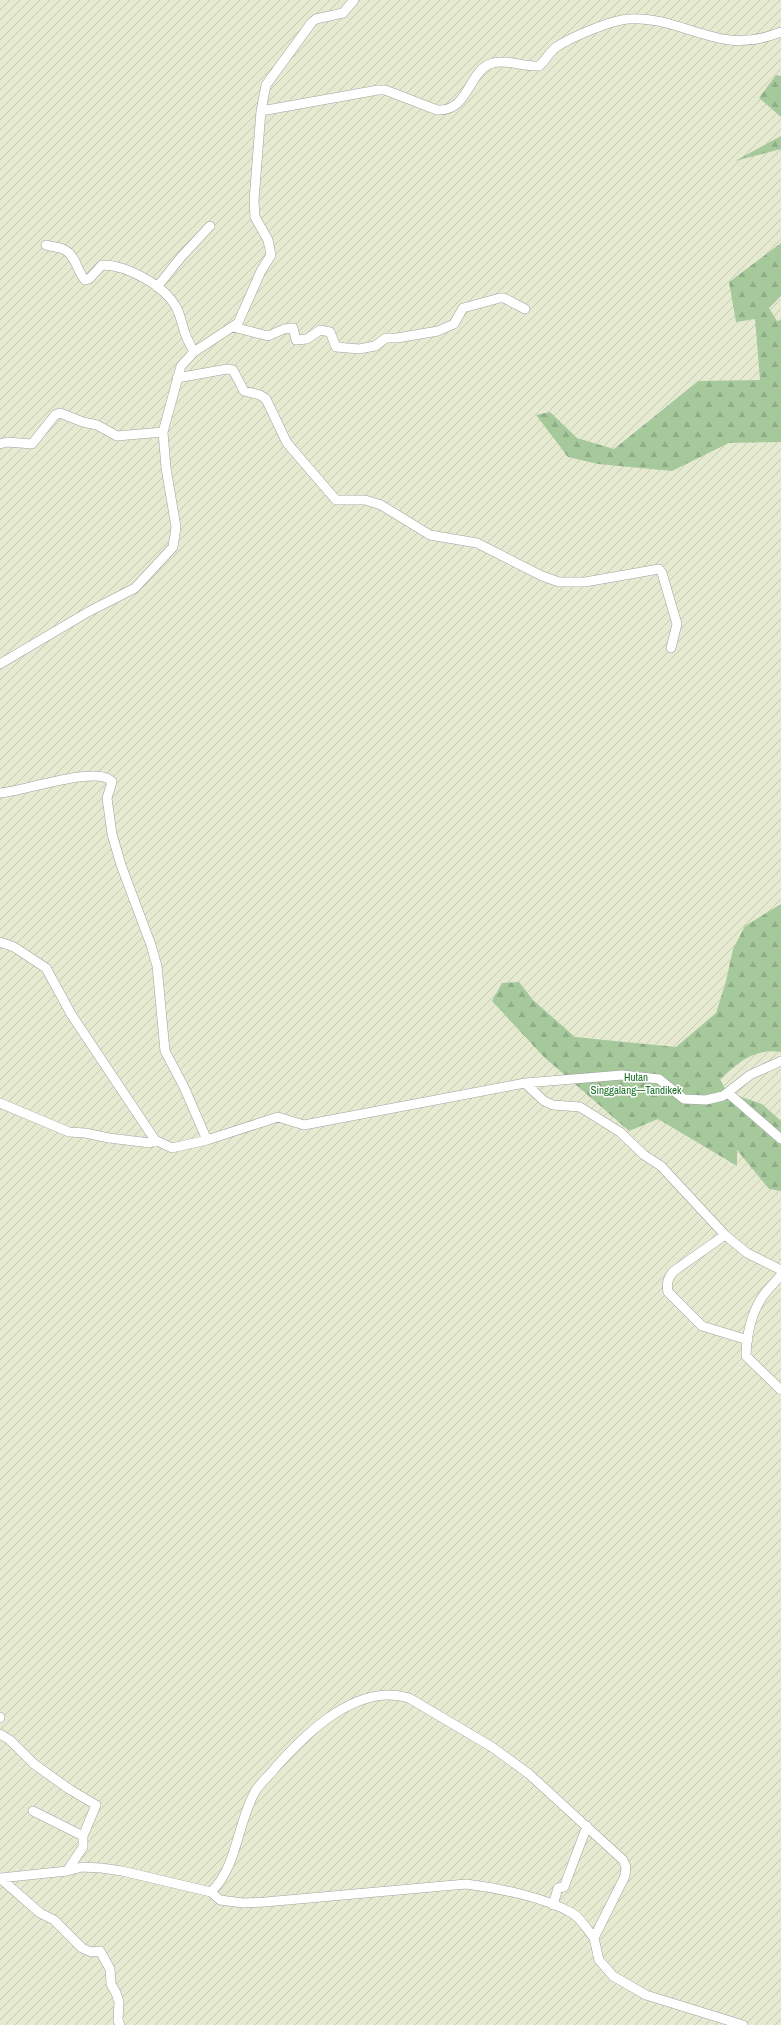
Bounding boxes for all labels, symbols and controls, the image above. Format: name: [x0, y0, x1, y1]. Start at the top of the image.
park label: Hutan Singgalang—Tandikek: [591, 1070, 682, 1097]

